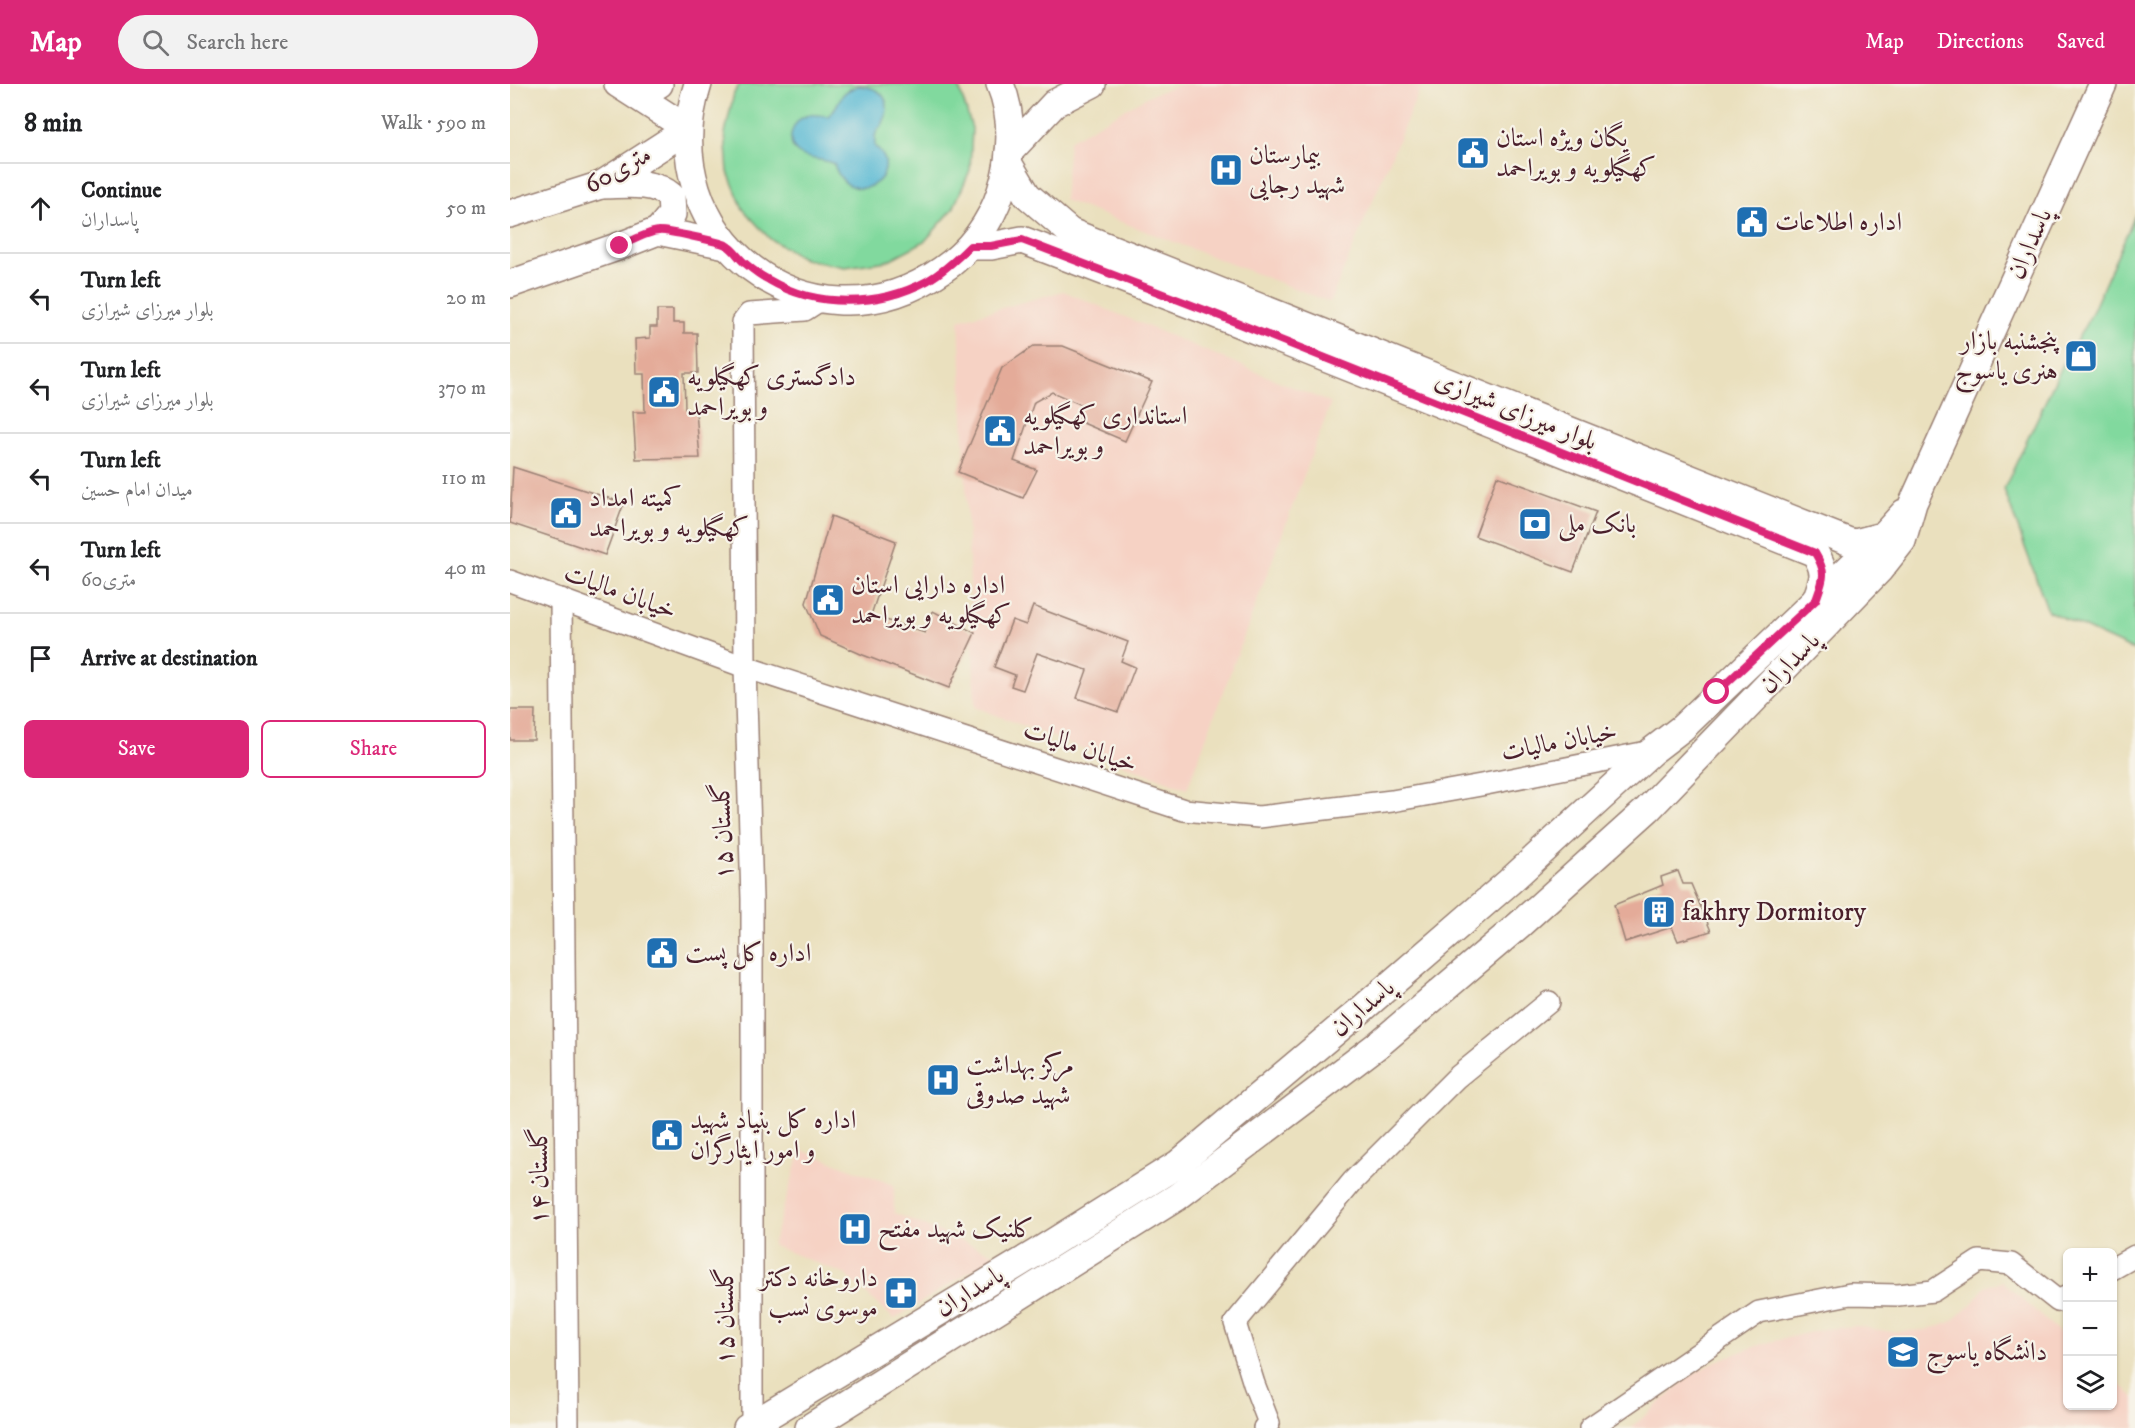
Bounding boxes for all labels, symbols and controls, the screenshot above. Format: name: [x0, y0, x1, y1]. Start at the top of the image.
search box: [118, 15, 538, 69]
text: Map: [30, 25, 82, 60]
icon: search: [139, 26, 172, 59]
text: Search here: [187, 29, 288, 56]
text: Map: [1865, 29, 1904, 55]
text: Directions: [1937, 29, 2024, 55]
text: Saved: [2057, 29, 2105, 55]
text: 8 min: [24, 107, 82, 140]
text: Walk · 590 m: [381, 111, 486, 136]
place label: یگان ویژه استان کهگیلویه و بویراحمد: [1496, 121, 1656, 185]
public building icon: یگان ویژه استان کهگیلویه و بویراحمد: [1455, 135, 1491, 171]
street label: 60متری: [579, 138, 657, 202]
place label: بیمارستان شهید رجایی: [1249, 139, 1345, 202]
hospital icon: بیمارستان شهید رجایی: [1208, 152, 1244, 188]
text: Continue: [81, 177, 162, 204]
icon: ahead: [24, 192, 57, 225]
text: 50 m: [446, 196, 486, 221]
street label: پاسداران: [2000, 202, 2062, 285]
public building icon: اداره اطلاعات: [1734, 204, 1770, 240]
place label: اداره اطلاعات: [1775, 206, 1902, 239]
text: پاسداران: [81, 208, 138, 233]
route end: [606, 232, 632, 258]
text: Turn left: [81, 267, 161, 294]
icon: left: [24, 282, 57, 315]
text: 20 m: [446, 286, 486, 311]
text: بلوار میرزای شیرازی: [81, 298, 213, 323]
place label: پنجشنبه بازار هنری یاسوج: [1955, 325, 2060, 394]
shop icon: پنجشنبه بازار هنری یاسوج: [2063, 338, 2099, 374]
text: Turn left: [81, 357, 161, 384]
place label: دادگستری کهگیلویه و بویراحمد: [687, 361, 856, 424]
street label: بلوار میرزای شیرازی: [1430, 363, 1602, 459]
icon: left: [24, 372, 57, 405]
public building icon: دادگستری کهگیلویه و بویراحمد: [646, 374, 682, 410]
text: 370 m: [438, 376, 486, 401]
text: بلوار میرزای شیرازی: [81, 388, 213, 413]
place label: استانداری کهگیلویه و بویراحمد: [1023, 400, 1188, 463]
public building icon: استانداری کهگیلویه و بویراحمد: [982, 413, 1018, 449]
text: Turn left: [81, 447, 161, 474]
icon: left: [24, 462, 57, 495]
text: 110 m: [441, 466, 486, 491]
text: میدان امام حسین: [81, 478, 193, 503]
place label: کمیته امداد کهگیلویه و بویراحمد: [589, 482, 749, 545]
public building icon: کمیته امداد کهگیلویه و بویراحمد: [548, 495, 584, 531]
bank icon: بانک ملی: [1517, 506, 1553, 542]
place label: بانک ملی: [1558, 508, 1636, 542]
text: Turn left: [81, 537, 161, 564]
icon: left: [24, 552, 57, 585]
text: 40 m: [444, 556, 486, 581]
street label: خیابان مالیات: [559, 556, 681, 628]
text: 60متری: [81, 568, 136, 593]
place label: اداره دارایی استان کهگیلویه و بویراحمد: [851, 569, 1011, 632]
public building icon: اداره دارایی استان کهگیلویه و بویراحمد: [810, 582, 846, 618]
street label: پاسداران: [1752, 624, 1829, 702]
icon: arrive: [24, 642, 57, 675]
text: Arrive at destination: [81, 645, 258, 672]
route start: [1703, 678, 1729, 704]
street label: خیابان مالیات: [1019, 713, 1141, 781]
street label: خیابان مالیات: [1498, 715, 1620, 769]
button: Save: [24, 720, 249, 778]
button: Share: [261, 720, 486, 778]
street label: گلستان ۱۵: [705, 781, 741, 881]
building icon: fakhry Dormitory: [1641, 894, 1677, 930]
place label: fakhry Dormitory: [1682, 896, 1867, 929]
public building icon: اداره کل پست: [644, 935, 680, 971]
place label: اداره کل پست: [685, 937, 811, 970]
street label: پاسداران: [1324, 971, 1404, 1045]
place label: مرکز بهداشت شهید صدوقی: [966, 1049, 1074, 1112]
hospital icon: مرکز بهداشت شهید صدوقی: [925, 1062, 961, 1098]
place label: اداره کل بنیاد شهید و امور ایثارگران: [690, 1104, 856, 1167]
public building icon: اداره کل بنیاد شهید و امور ایثارگران: [649, 1117, 685, 1153]
street label: گلستان ۱۴: [523, 1127, 556, 1225]
hospital icon: کلنیک شهید مفتح: [837, 1211, 873, 1247]
place label: کلنیک شهید مفتح: [878, 1213, 1034, 1252]
map controls: [2063, 1248, 2117, 1410]
button: +: [2063, 1248, 2117, 1302]
street label: پاسداران: [930, 1258, 1012, 1326]
place label: داروخانه دكتر موسوی نسب: [757, 1262, 878, 1325]
street label: گلستان ۱۵: [709, 1267, 742, 1365]
pharmacy icon: داروخانه دكتر موسوی نسب: [883, 1275, 919, 1311]
button: −: [2063, 1302, 2117, 1356]
school or university icon: دانشگاه یاسوج: [1885, 1334, 1921, 1370]
place label: دانشگاه یاسوج: [1926, 1335, 2047, 1375]
button: layers: [2063, 1356, 2117, 1410]

